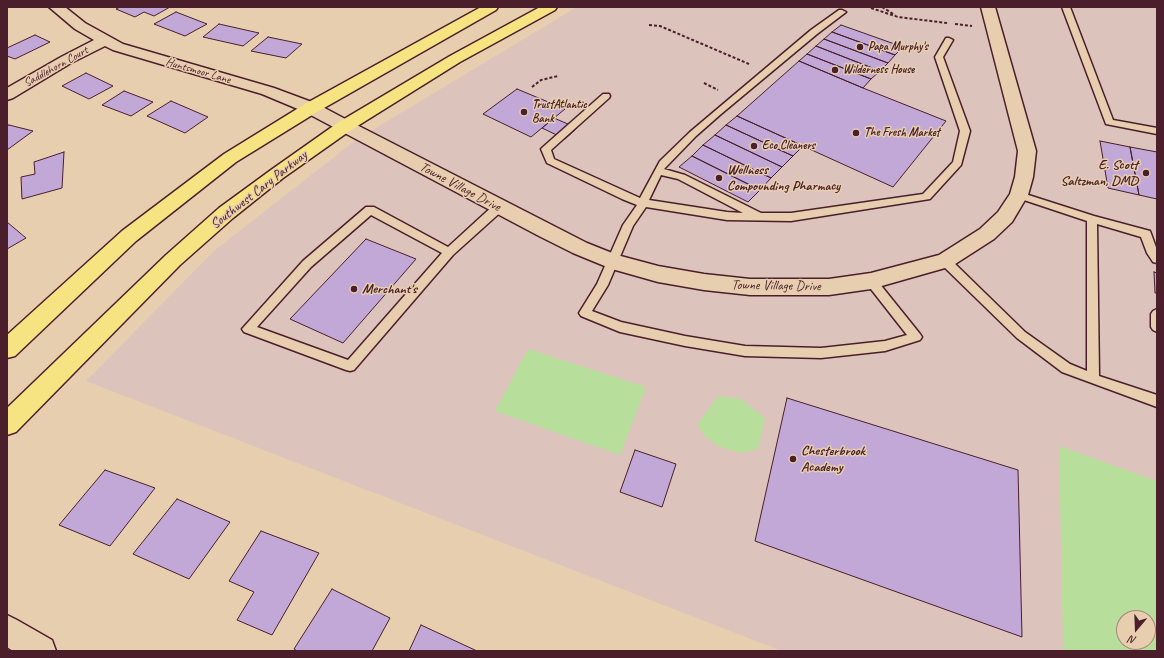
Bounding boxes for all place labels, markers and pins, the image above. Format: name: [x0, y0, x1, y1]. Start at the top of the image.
place label: Papa Murphy's: [868, 40, 928, 54]
marker: Papa Murphy's: [855, 42, 865, 52]
place label: Wilderness House: [843, 63, 914, 77]
marker: Wilderness House: [830, 65, 840, 75]
place label: TrustAtlantic Bank: [532, 98, 587, 126]
marker: TrustAtlantic Bank: [519, 107, 529, 117]
place label: The Fresh Market: [864, 126, 940, 140]
marker: The Fresh Market: [851, 128, 861, 138]
place label: Eco Cleaners: [762, 139, 815, 153]
marker: Eco Cleaners: [749, 141, 759, 151]
place label: E. Scott Saltzman, DMD: [1060, 157, 1138, 190]
place label: Wellness Compounding Pharmacy: [727, 162, 840, 194]
marker: E. Scott Saltzman, DMD: [1141, 168, 1151, 178]
marker: Wellness Compounding Pharmacy: [714, 173, 724, 183]
place label: Merchant's: [362, 281, 417, 297]
marker: Merchant's: [349, 284, 359, 294]
place label: Chesterbrook Academy: [801, 443, 865, 476]
marker: Chesterbrook Academy: [788, 454, 798, 464]

